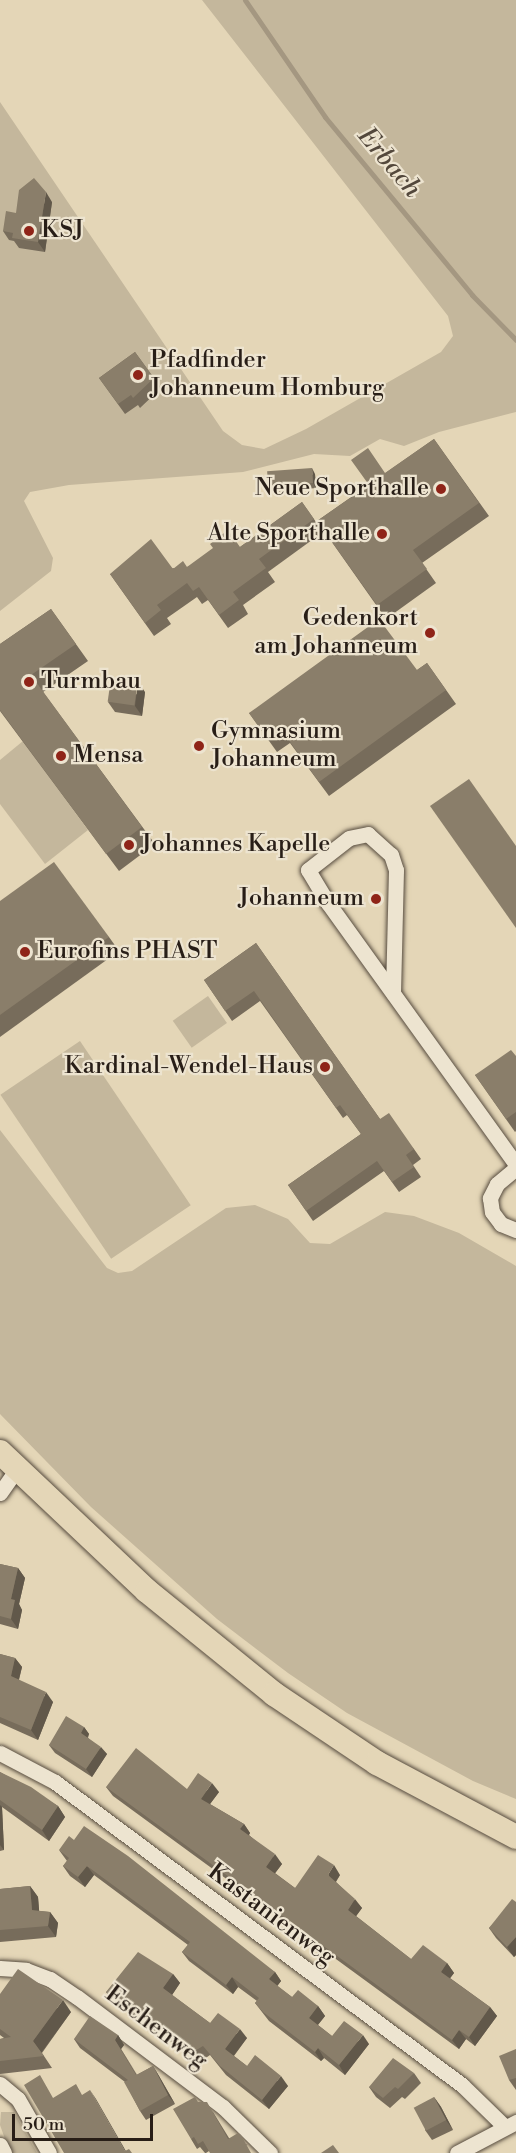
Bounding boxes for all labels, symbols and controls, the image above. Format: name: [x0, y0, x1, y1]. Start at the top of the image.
water label: Erbach: [351, 122, 427, 204]
place label: KSJ: [41, 217, 84, 245]
marker: KSJ: [22, 224, 36, 238]
place label: Pfadfinder Johanneum Homburg: [150, 347, 384, 403]
marker: Pfadfinder Johanneum Homburg: [131, 368, 145, 382]
place label: Neue Sporthalle: [255, 475, 429, 503]
marker: Neue Sporthalle: [434, 482, 448, 496]
place label: Alte Sporthalle: [207, 520, 370, 548]
marker: Alte Sporthalle: [375, 527, 389, 541]
place label: Gedenkort am Johanneum: [254, 605, 418, 661]
marker: Gedenkort am Johanneum: [423, 626, 437, 640]
place label: Turmbau: [41, 668, 141, 696]
marker: Turmbau: [22, 675, 36, 689]
place label: Gymnasium Johanneum: [211, 718, 341, 774]
marker: Gymnasium Johanneum: [192, 739, 206, 753]
place label: Mensa: [73, 742, 143, 770]
marker: Mensa: [54, 749, 68, 763]
place label: Johannes Kapelle: [141, 831, 330, 859]
marker: Johannes Kapelle: [122, 838, 136, 852]
place label: Johanneum: [238, 885, 364, 913]
marker: Johanneum: [369, 892, 383, 906]
place label: Eurofins PHAST: [37, 938, 217, 966]
marker: Eurofins PHAST: [18, 945, 32, 959]
place label: Kardinal-Wendel-Haus: [64, 1053, 313, 1081]
marker: Kardinal-Wendel-Haus: [318, 1060, 332, 1074]
street label: Kastanienweg: [202, 1858, 340, 1972]
street label: Eschenweg: [99, 1980, 213, 2076]
scale bar: [15, 2102, 156, 2140]
text: 50 m: [23, 2113, 64, 2136]

